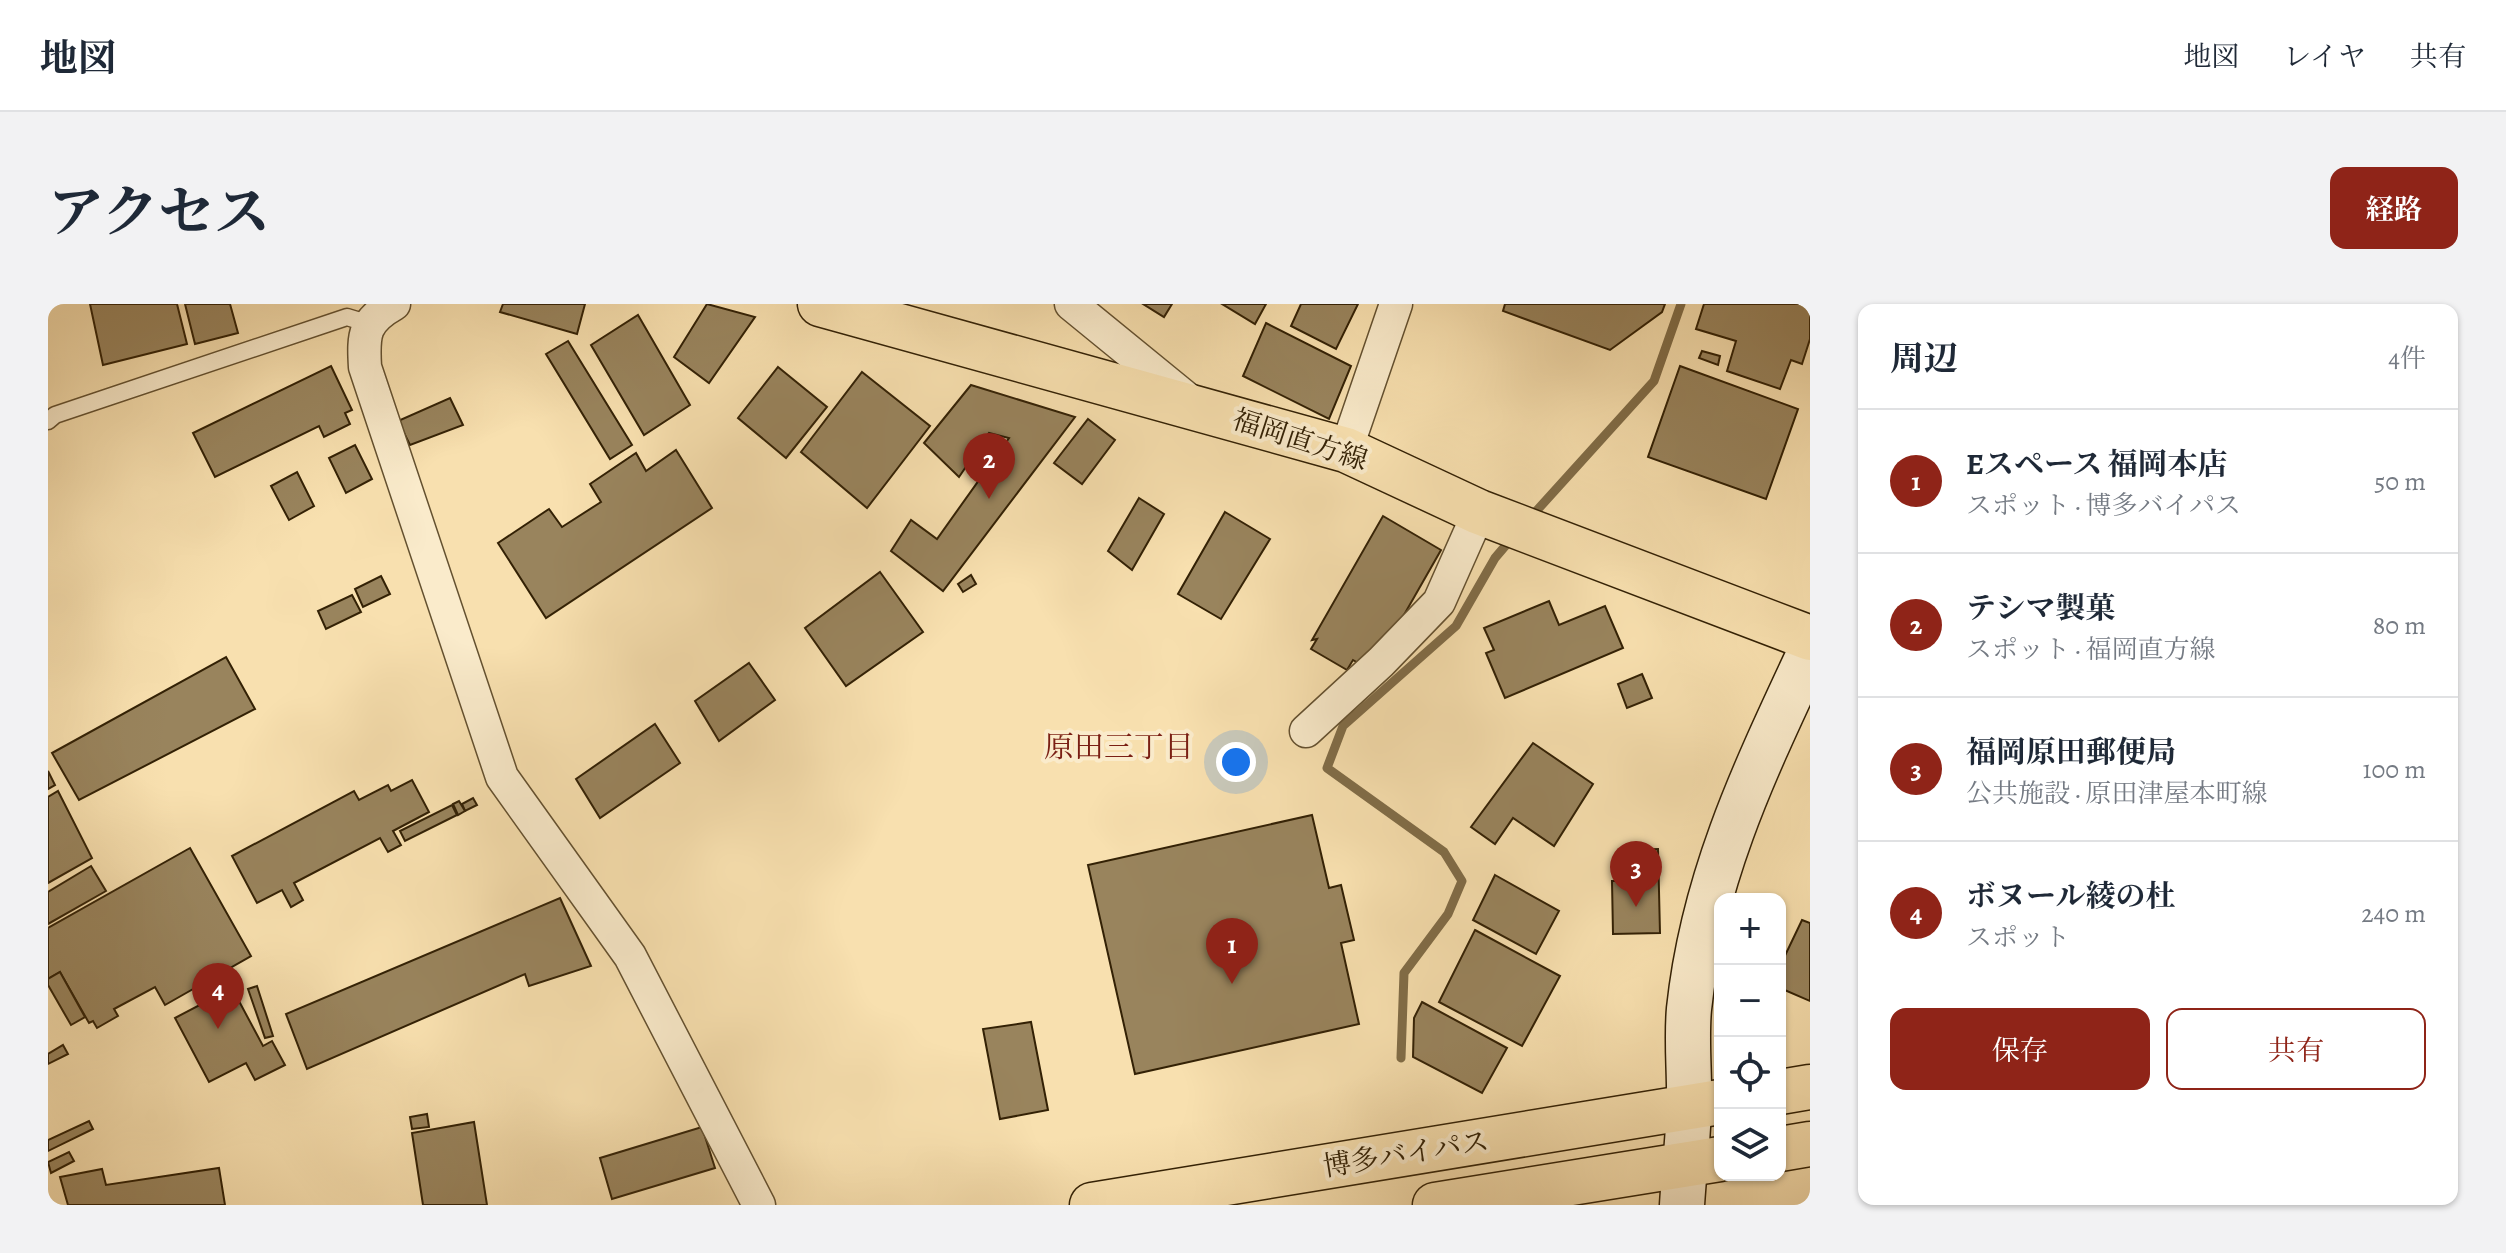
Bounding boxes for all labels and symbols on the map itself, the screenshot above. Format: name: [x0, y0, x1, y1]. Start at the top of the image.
street label: 福岡直方線: [1228, 400, 1372, 480]
pin: 2: [963, 433, 1015, 499]
district label: 原田三丁目: [1044, 727, 1194, 767]
your location: [1216, 742, 1256, 782]
pin: 3: [1610, 841, 1662, 907]
pin: 1: [1206, 918, 1258, 984]
pin: 4: [192, 963, 244, 1029]
street label: 博多バイパス: [1320, 1122, 1492, 1186]

